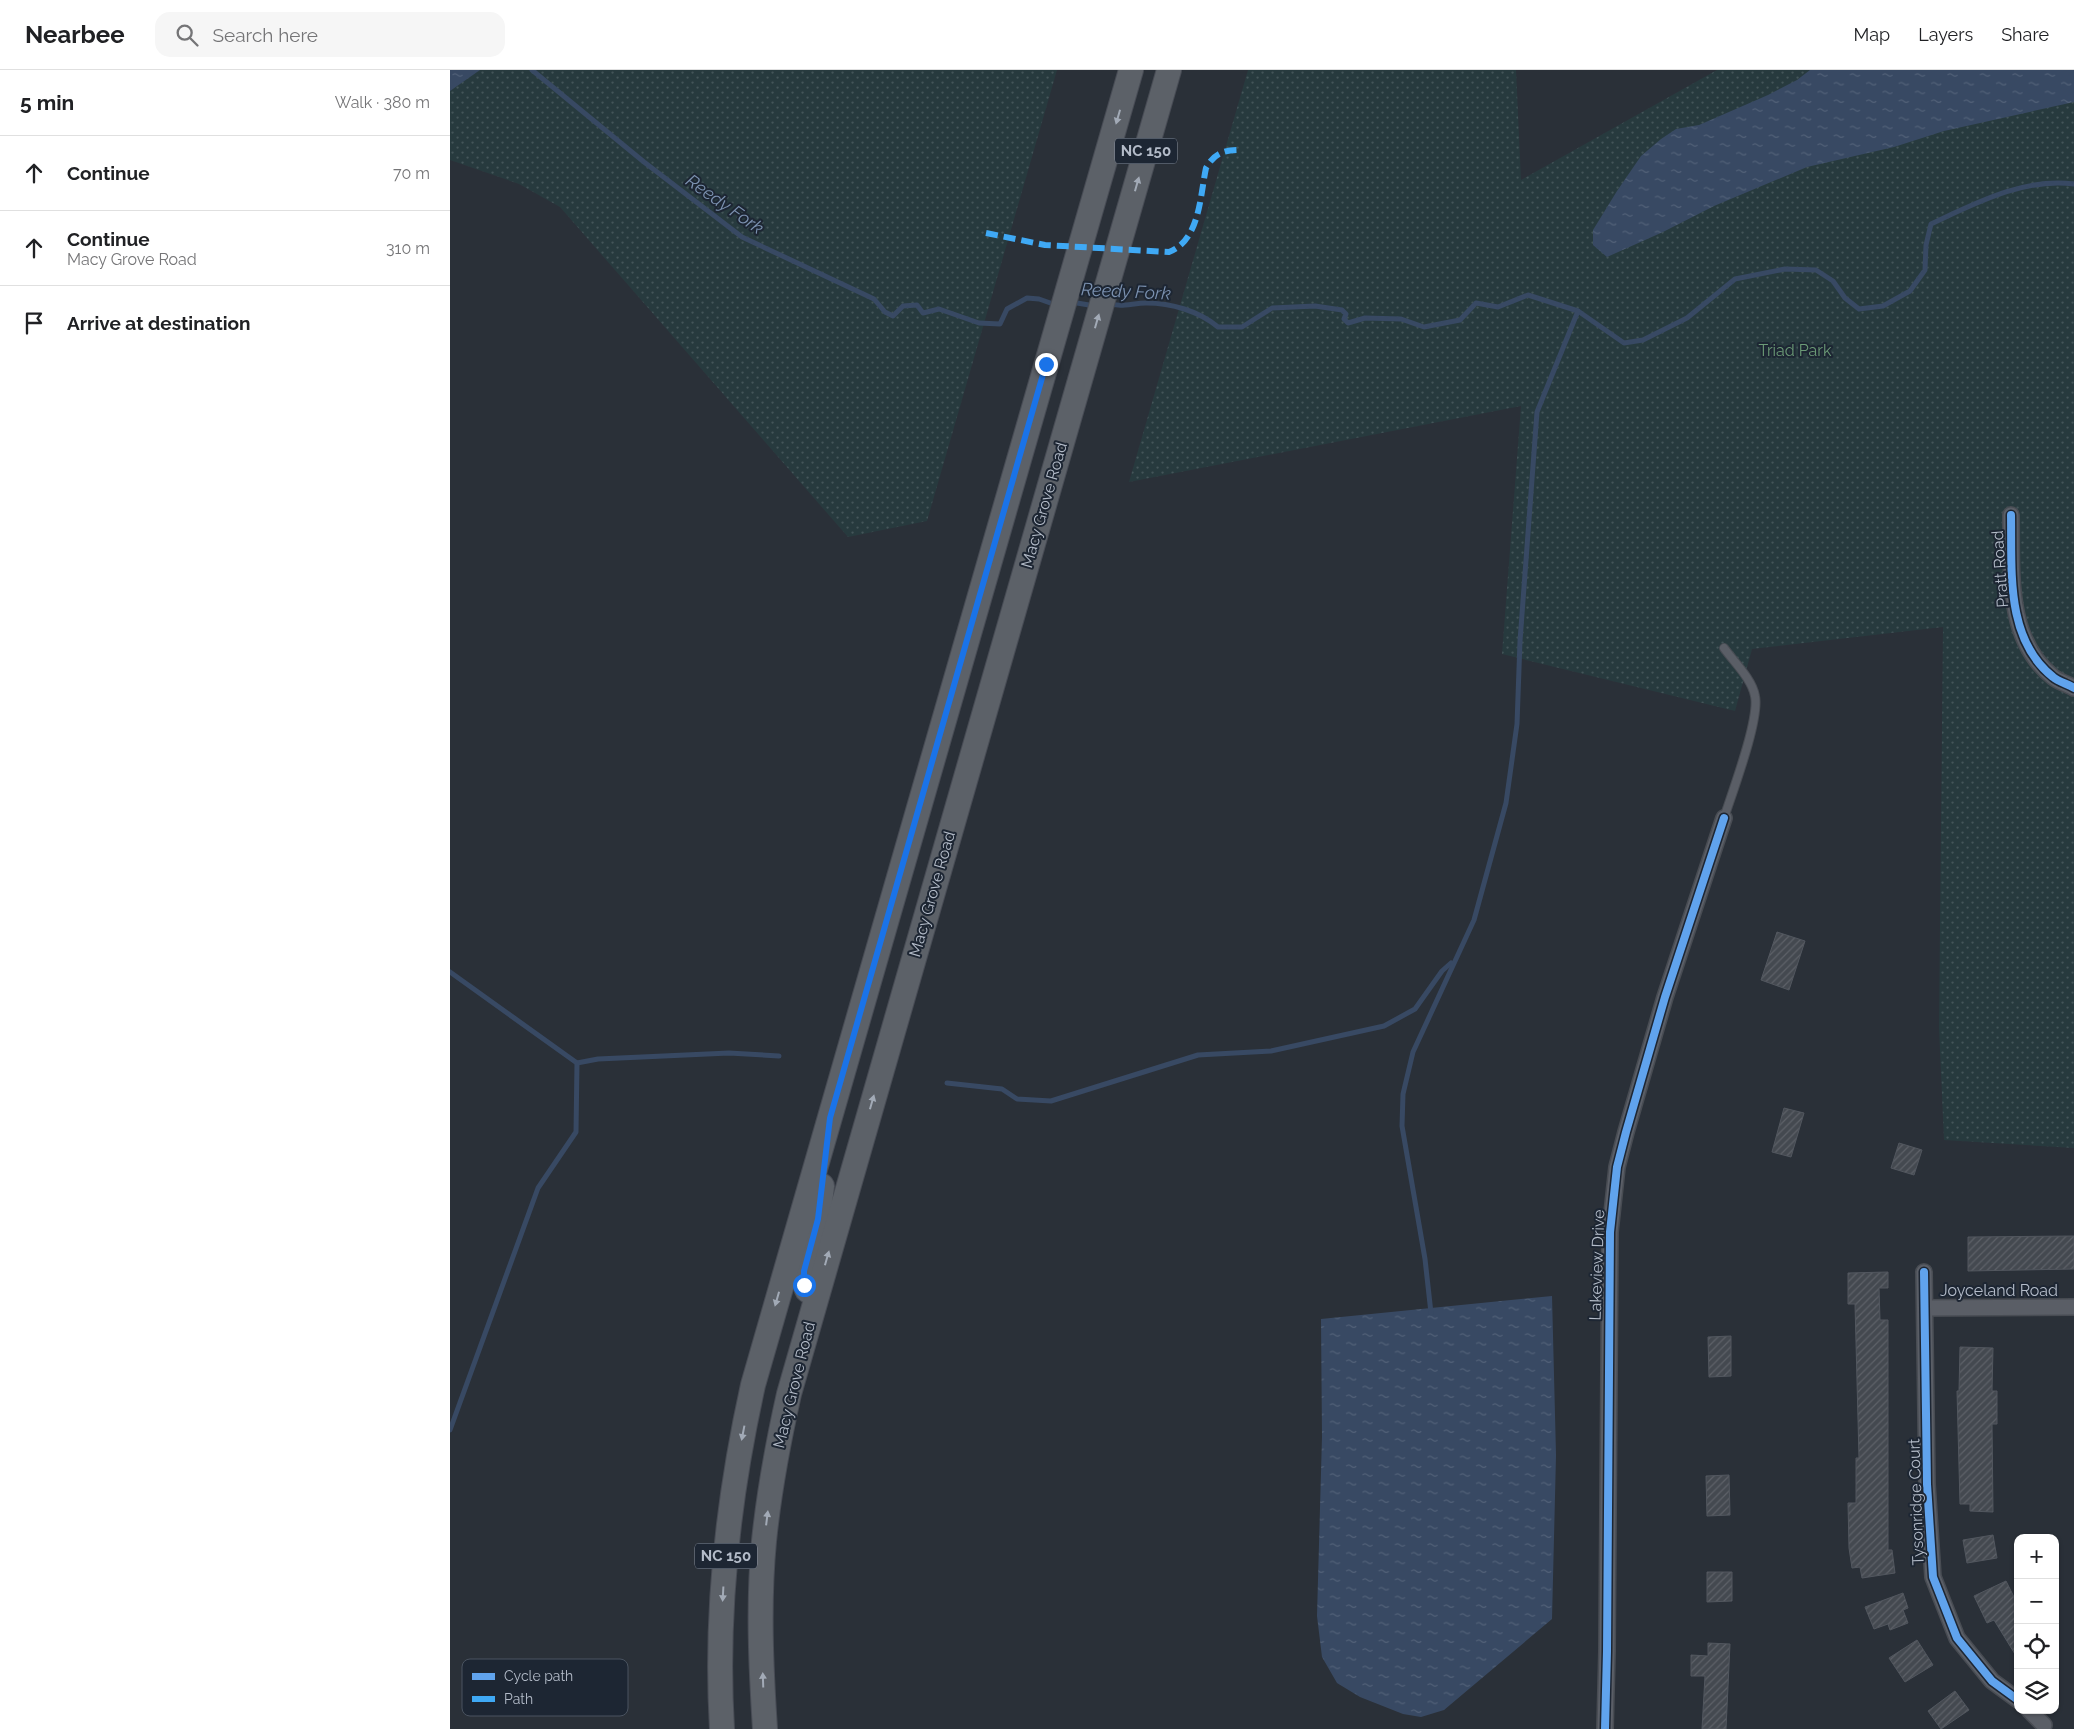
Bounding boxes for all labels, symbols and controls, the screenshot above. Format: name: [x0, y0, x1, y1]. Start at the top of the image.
search box: [155, 12, 505, 57]
text: Nearbee: [25, 20, 125, 49]
icon: search: [173, 21, 201, 49]
text: Search here: [213, 24, 318, 46]
text: Map: [1854, 24, 1890, 45]
text: Layers: [1918, 24, 1973, 45]
text: Share: [2001, 24, 2049, 45]
text: 5 min: [20, 90, 74, 115]
text: Walk · 380 m: [335, 93, 430, 112]
one-way arrow: [1113, 109, 1121, 124]
road number: NC 150: [1115, 138, 1177, 164]
icon: ahead: [20, 159, 48, 187]
text: Continue: [67, 162, 150, 184]
text: 70 m: [393, 164, 430, 183]
water label: Reedy Fork: [682, 170, 768, 239]
one-way arrow: [1133, 177, 1141, 192]
text: Continue: [67, 228, 150, 250]
icon: ahead: [20, 234, 48, 262]
text: 310 m: [386, 239, 430, 258]
text: Macy Grove Road: [67, 250, 197, 269]
water label: Reedy Fork: [1081, 278, 1172, 304]
icon: arrive: [20, 309, 48, 337]
text: Arrive at destination: [67, 312, 251, 334]
one-way arrow: [1094, 313, 1102, 328]
park label: Triad Park: [1759, 341, 1832, 360]
route end: [1035, 353, 1058, 376]
street label: Macy Grove Road: [1017, 440, 1071, 570]
street label: Pratt Road: [1988, 530, 2012, 608]
street label: Macy Grove Road: [905, 829, 959, 959]
one-way arrow: [869, 1094, 877, 1109]
street label: Lakeview Drive: [1586, 1209, 1608, 1321]
one-way arrow: [824, 1250, 832, 1265]
route start: [793, 1274, 816, 1297]
street label: Joyceland Road: [1940, 1281, 2058, 1300]
one-way arrow: [773, 1292, 781, 1307]
street label: Macy Grove Road: [769, 1320, 819, 1450]
one-way arrow: [739, 1425, 747, 1441]
street label: Tysonridge Court: [1904, 1438, 1928, 1566]
one-way arrow: [763, 1510, 771, 1526]
map controls: [2014, 1534, 2059, 1714]
button: +: [2014, 1534, 2059, 1579]
road number: NC 150: [695, 1544, 757, 1568]
button: −: [2014, 1579, 2059, 1624]
one-way arrow: [718, 1586, 726, 1602]
button: locate: [2014, 1624, 2059, 1669]
legend: [462, 1659, 628, 1716]
text: Cycle path: [504, 1668, 573, 1684]
button: layers: [2014, 1669, 2059, 1714]
one-way arrow: [758, 1672, 766, 1688]
text: Path: [504, 1691, 533, 1707]

